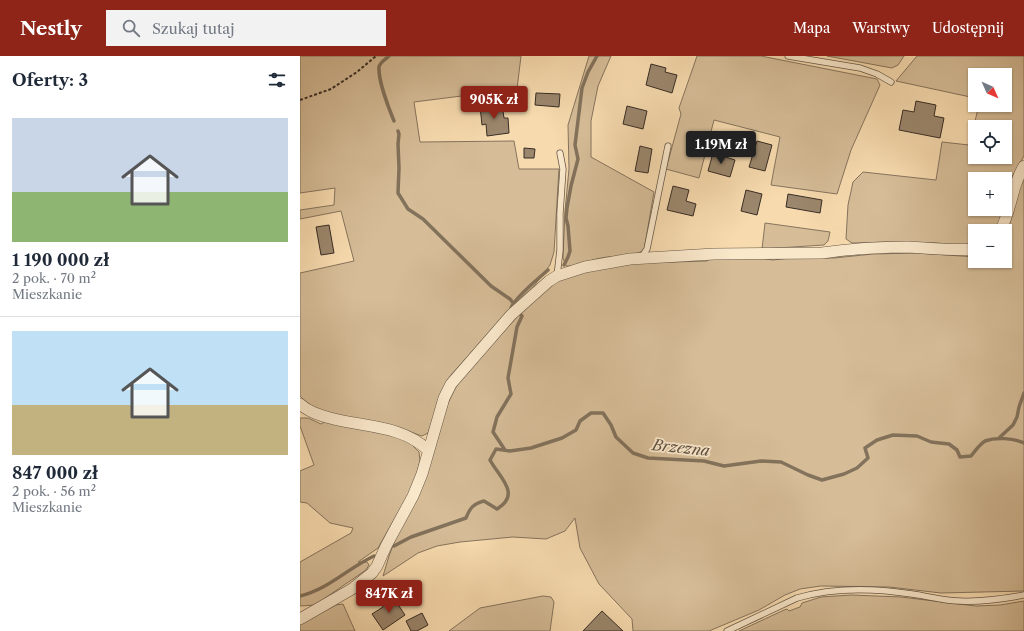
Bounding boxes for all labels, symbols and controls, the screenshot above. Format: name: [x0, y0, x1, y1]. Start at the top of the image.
search box: [106, 10, 386, 46]
text: Nestly: [20, 17, 82, 40]
icon: search: [120, 17, 142, 39]
text: Szukaj tutaj: [152, 19, 234, 38]
text: Mapa: [793, 19, 830, 37]
text: Warstwy: [852, 19, 910, 37]
text: Udostępnij: [932, 19, 1004, 37]
north arrow: [968, 68, 1012, 112]
map controls: [968, 68, 1012, 268]
icon: filters: [266, 69, 288, 91]
text: Oferty: 3: [12, 70, 88, 90]
pin: 905K zł: [457, 86, 531, 120]
text: 905K zł: [470, 91, 518, 107]
button: locate: [968, 120, 1012, 164]
pin: 1.19M zł: [680, 131, 762, 165]
text: 1.19M zł: [695, 136, 747, 152]
icon: home: [114, 144, 186, 216]
button: +: [968, 172, 1012, 216]
button: −: [968, 224, 1012, 268]
text: 1 190 000 zł: [12, 250, 109, 270]
text: 2 pok. · 70 m²: [12, 270, 96, 286]
text: Mieszkanie: [12, 286, 82, 302]
icon: home: [114, 357, 186, 429]
water label: Brzezna: [650, 435, 711, 460]
text: 847 000 zł: [12, 463, 98, 483]
text: 2 pok. · 56 m²: [12, 483, 96, 499]
text: Mieszkanie: [12, 499, 82, 515]
pin: 847K zł: [352, 580, 426, 614]
text: 847K zł: [365, 585, 413, 601]

